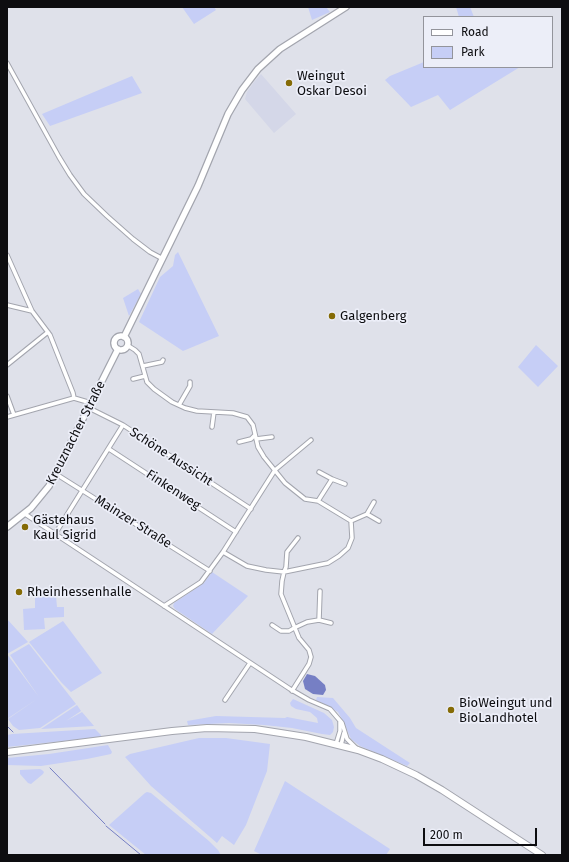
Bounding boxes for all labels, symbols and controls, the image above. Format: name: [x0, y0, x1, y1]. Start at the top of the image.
legend: [423, 16, 553, 68]
text: Road: [461, 25, 489, 39]
text: Park: [461, 45, 485, 59]
place label: Weingut Oskar Desoi: [297, 68, 367, 99]
marker: Weingut Oskar Desoi: [284, 78, 294, 88]
place label: Galgenberg: [340, 308, 407, 324]
marker: Galgenberg: [327, 311, 337, 321]
street label: Kreuznacher Straße: [43, 378, 109, 488]
street label: Schöne Aussicht: [127, 424, 215, 490]
street label: Finkenweg: [143, 467, 203, 513]
street label: Mainzer Straße: [92, 492, 174, 552]
place label: Gästehaus Kaul Sigrid: [33, 512, 96, 543]
marker: Gästehaus Kaul Sigrid: [20, 522, 30, 532]
place label: Rheinhessenhalle: [27, 584, 131, 600]
marker: Rheinhessenhalle: [14, 587, 24, 597]
place label: BioWeingut und BioLandhotel: [459, 695, 552, 726]
marker: BioWeingut und BioLandhotel: [446, 705, 456, 715]
scale bar: [425, 820, 539, 846]
text: 200 m: [430, 828, 463, 842]

